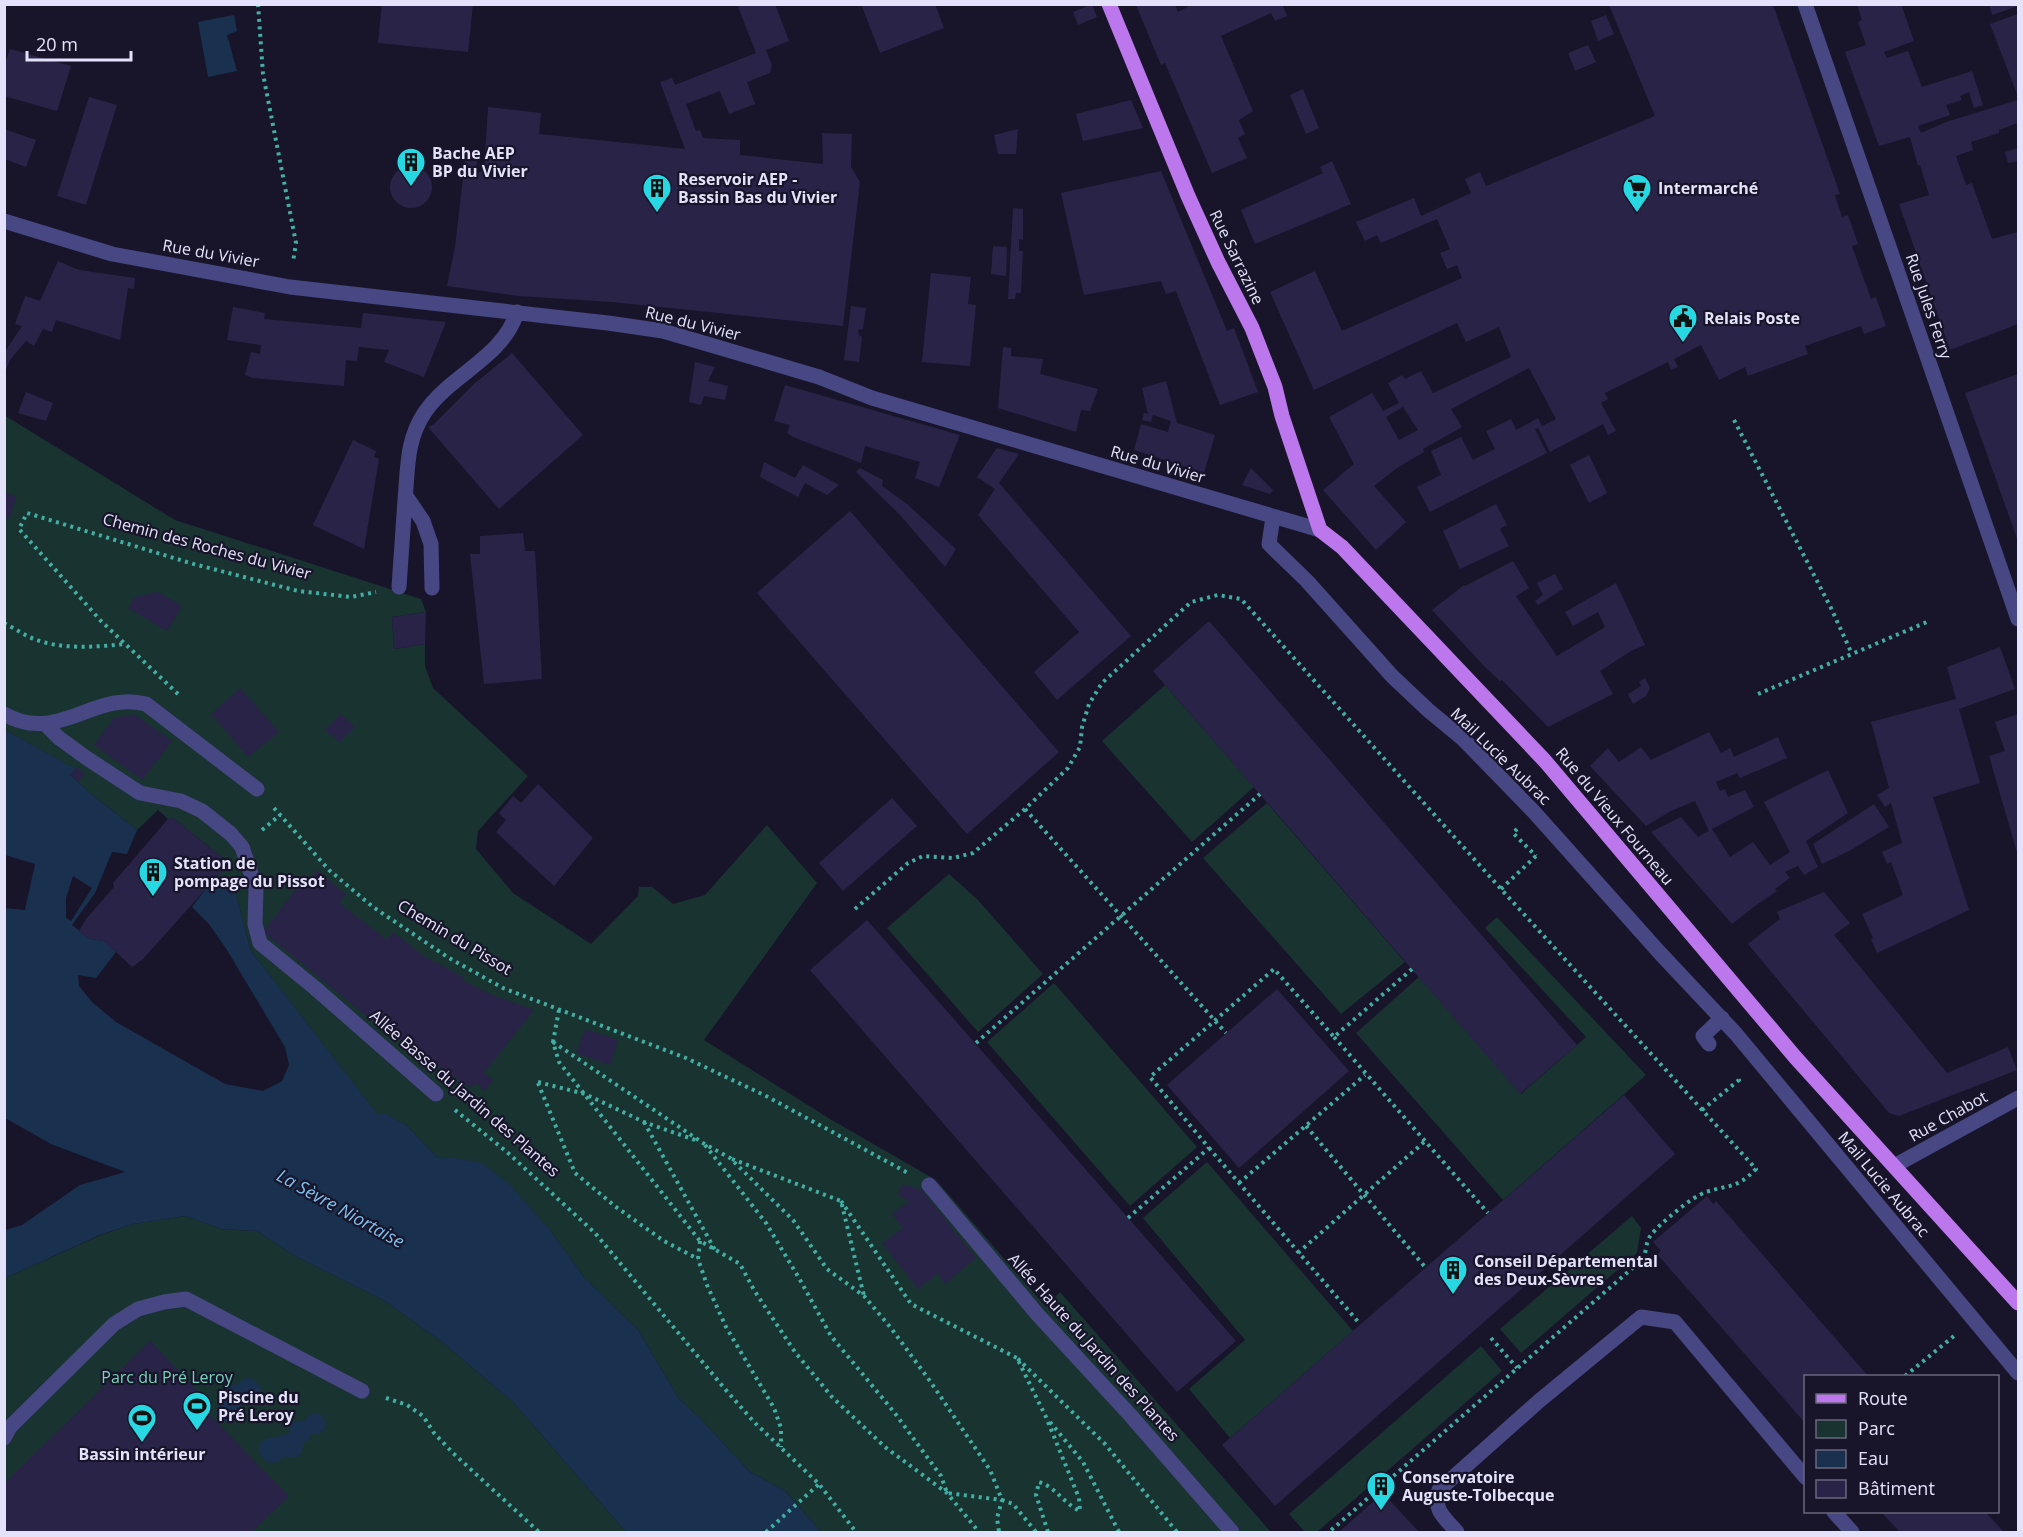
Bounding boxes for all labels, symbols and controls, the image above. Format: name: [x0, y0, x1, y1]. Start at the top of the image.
scale bar: [27, 24, 130, 62]
text: 20 m: [36, 32, 78, 56]
place label: Bache AEP BP du Vivier: [432, 142, 528, 182]
building icon: Bache AEP BP du Vivier: [395, 146, 427, 188]
place label: Reservoir AEP - Bassin Bas du Vivier: [678, 168, 837, 208]
building icon: Reservoir AEP - Bassin Bas du Vivier: [641, 172, 673, 214]
supermarket icon: Intermarché: [1621, 172, 1653, 214]
place label: Intermarché: [1658, 177, 1758, 199]
street label: Rue Sarrazine: [1205, 206, 1269, 308]
street label: Rue du Vivier: [161, 234, 261, 272]
street label: Rue Jules Ferry: [1901, 250, 1958, 363]
street label: Rue du Vivier: [643, 301, 744, 346]
public building icon: Relais Poste: [1667, 302, 1699, 344]
place label: Relais Poste: [1704, 307, 1800, 329]
street label: Rue du Vivier: [1108, 440, 1208, 488]
street label: Chemin des Roches du Vivier: [100, 508, 314, 585]
street label: Mail Lucie Aubrac: [1446, 702, 1556, 810]
street label: Rue du Vieux Fourneau: [1551, 743, 1679, 889]
place label: Station de pompage du Pissot: [174, 852, 325, 892]
building icon: Station de pompage du Pissot: [137, 856, 169, 898]
street label: Chemin du Pissot: [394, 894, 517, 980]
street label: Allée Basse du Jardin des Plantes: [366, 1005, 564, 1181]
street label: Rue Chabot: [1905, 1085, 1992, 1147]
street label: Mail Lucie Aubrac: [1833, 1127, 1935, 1242]
water label: La Sèvre Niortaise: [273, 1163, 409, 1253]
street label: Allée Haute du Jardin des Plantes: [1003, 1248, 1185, 1446]
place label: Conseil Départemental des Deux-Sèvres: [1474, 1250, 1658, 1290]
building icon: Conseil Départemental des Deux-Sèvres: [1437, 1254, 1469, 1296]
park label: Parc du Pré Leroy: [101, 1366, 234, 1388]
legend: [1804, 1375, 1999, 1513]
place label: Piscine du Pré Leroy: [218, 1386, 299, 1426]
text: Route: [1858, 1386, 1908, 1410]
sports icon: Piscine du Pré Leroy: [181, 1390, 213, 1432]
sports icon: Bassin intérieur: [126, 1402, 158, 1444]
text: Parc: [1858, 1416, 1895, 1440]
place label: Bassin intérieur: [78, 1443, 206, 1465]
text: Eau: [1858, 1446, 1889, 1470]
place label: Conservatoire Auguste-Tolbecque: [1402, 1466, 1555, 1506]
building icon: Conservatoire Auguste-Tolbecque: [1365, 1470, 1397, 1512]
text: Bâtiment: [1858, 1476, 1935, 1500]

